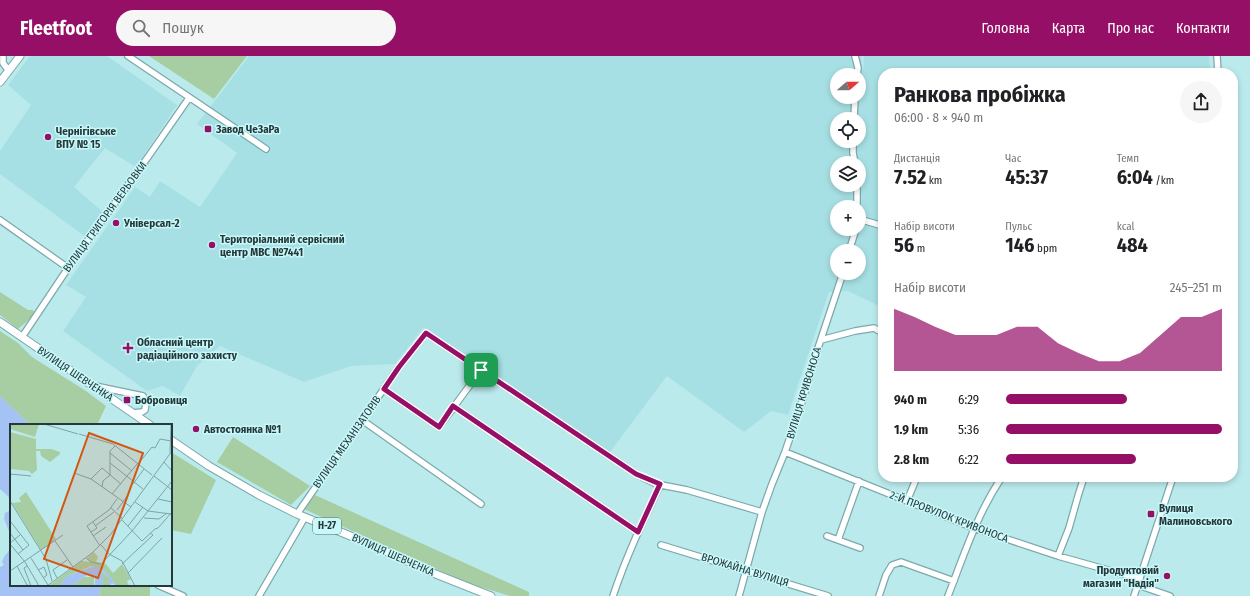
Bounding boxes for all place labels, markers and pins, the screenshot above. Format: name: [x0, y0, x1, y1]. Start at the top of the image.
place label: Завод ЧеЗаРа: [215, 123, 280, 136]
marker: Завод ЧеЗаРа: [203, 124, 213, 134]
place label: Чернігівське ВПУ № 15: [56, 125, 116, 151]
marker: Чернігівське ВПУ № 15: [43, 132, 53, 142]
place label: Універсал-2: [123, 217, 180, 230]
marker: Універсал-2: [111, 218, 121, 228]
place label: Територіальний сервісний центр МВС №7441: [220, 233, 345, 259]
marker: Територіальний сервісний центр МВС №7441: [207, 240, 217, 250]
place label: Обласний центр радіаційного захисту: [137, 336, 238, 362]
marker: Обласний центр радіаційного захисту: [122, 342, 134, 354]
pin: [464, 353, 498, 387]
place label: Бобровиця: [135, 394, 187, 407]
marker: Бобровиця: [122, 395, 132, 405]
place label: Автостоянка №1: [203, 423, 281, 436]
marker: Автостоянка №1: [191, 424, 201, 434]
place label: Вулиця Малиновського: [1159, 502, 1232, 528]
marker: Вулиця Малиновського: [1146, 509, 1156, 519]
place label: Продуктовий магазин "Надія": [1083, 564, 1159, 590]
marker: Продуктовий магазин "Надія": [1162, 571, 1172, 581]

